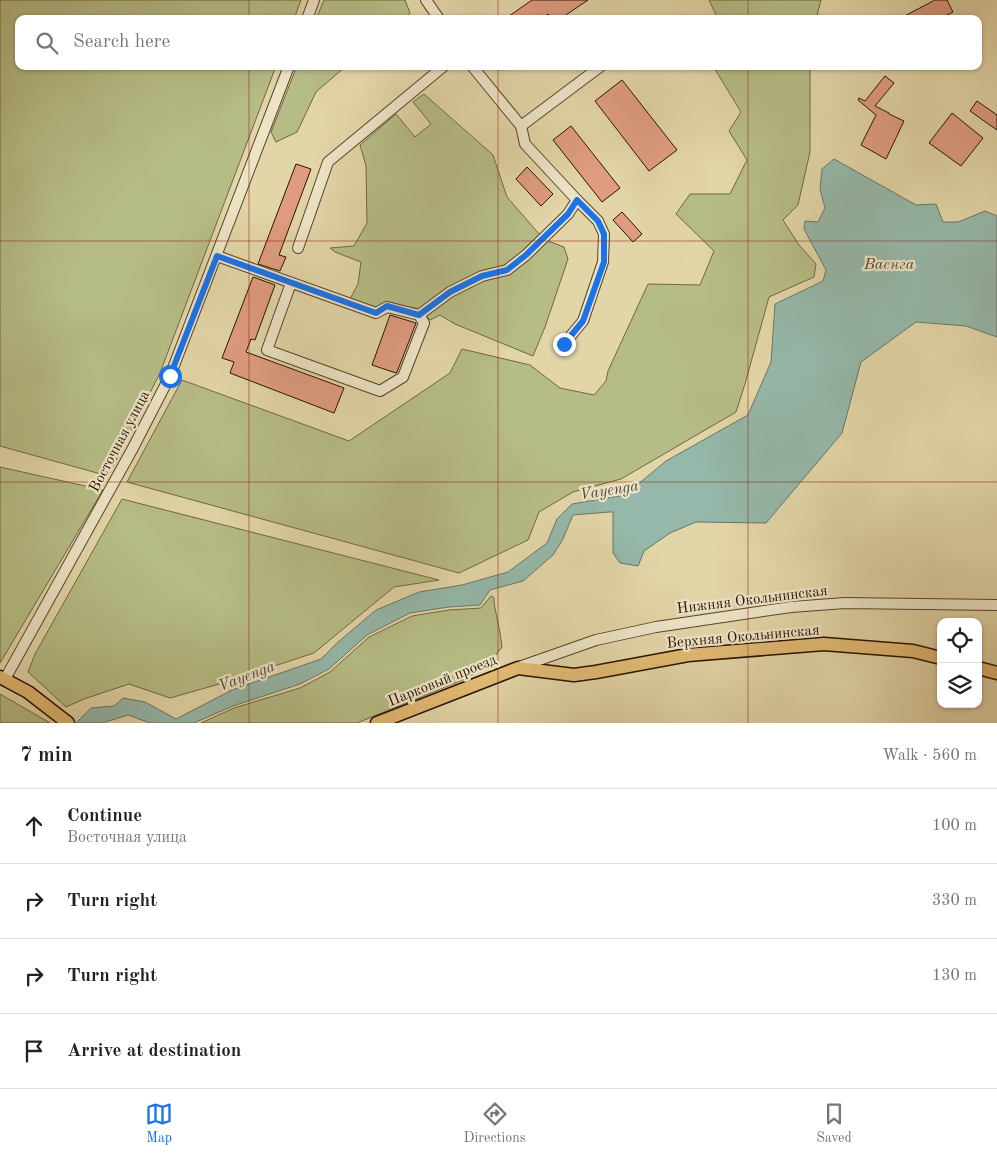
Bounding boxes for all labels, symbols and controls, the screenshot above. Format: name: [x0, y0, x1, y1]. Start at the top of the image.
search box: [15, 15, 982, 70]
icon: search: [33, 29, 61, 57]
text: Search here: [73, 33, 170, 52]
water label: Ваенга: [863, 257, 915, 273]
route end: [553, 333, 576, 356]
route start: [159, 365, 182, 388]
street label: Восточная улица: [87, 388, 154, 495]
water label: Vayenga: [579, 478, 640, 504]
street label: Нижняя Окольнинская: [676, 584, 829, 617]
map controls: [937, 618, 982, 708]
button: locate: [937, 618, 982, 663]
street label: Верхняя Окольнинская: [666, 623, 820, 652]
street label: Парковый проезд: [386, 653, 500, 710]
water label: Vayenga: [216, 659, 278, 695]
button: layers: [937, 663, 982, 708]
text: 7 min: [20, 745, 73, 766]
text: Walk · 560 m: [882, 748, 977, 764]
text: Continue: [67, 807, 142, 826]
icon: ahead: [20, 812, 48, 840]
text: 100 m: [932, 818, 977, 834]
text: Восточная улица: [67, 830, 187, 846]
icon: right: [20, 887, 48, 915]
text: Turn right: [67, 892, 157, 911]
text: 330 m: [932, 893, 977, 909]
icon: right: [20, 962, 48, 990]
text: Turn right: [67, 967, 157, 986]
text: 130 m: [932, 968, 977, 984]
icon: arrive: [20, 1037, 48, 1065]
text: Arrive at destination: [67, 1042, 241, 1061]
tab: Map: [145, 1100, 173, 1147]
tab: Directions: [464, 1100, 526, 1147]
tab: Saved: [816, 1100, 852, 1147]

